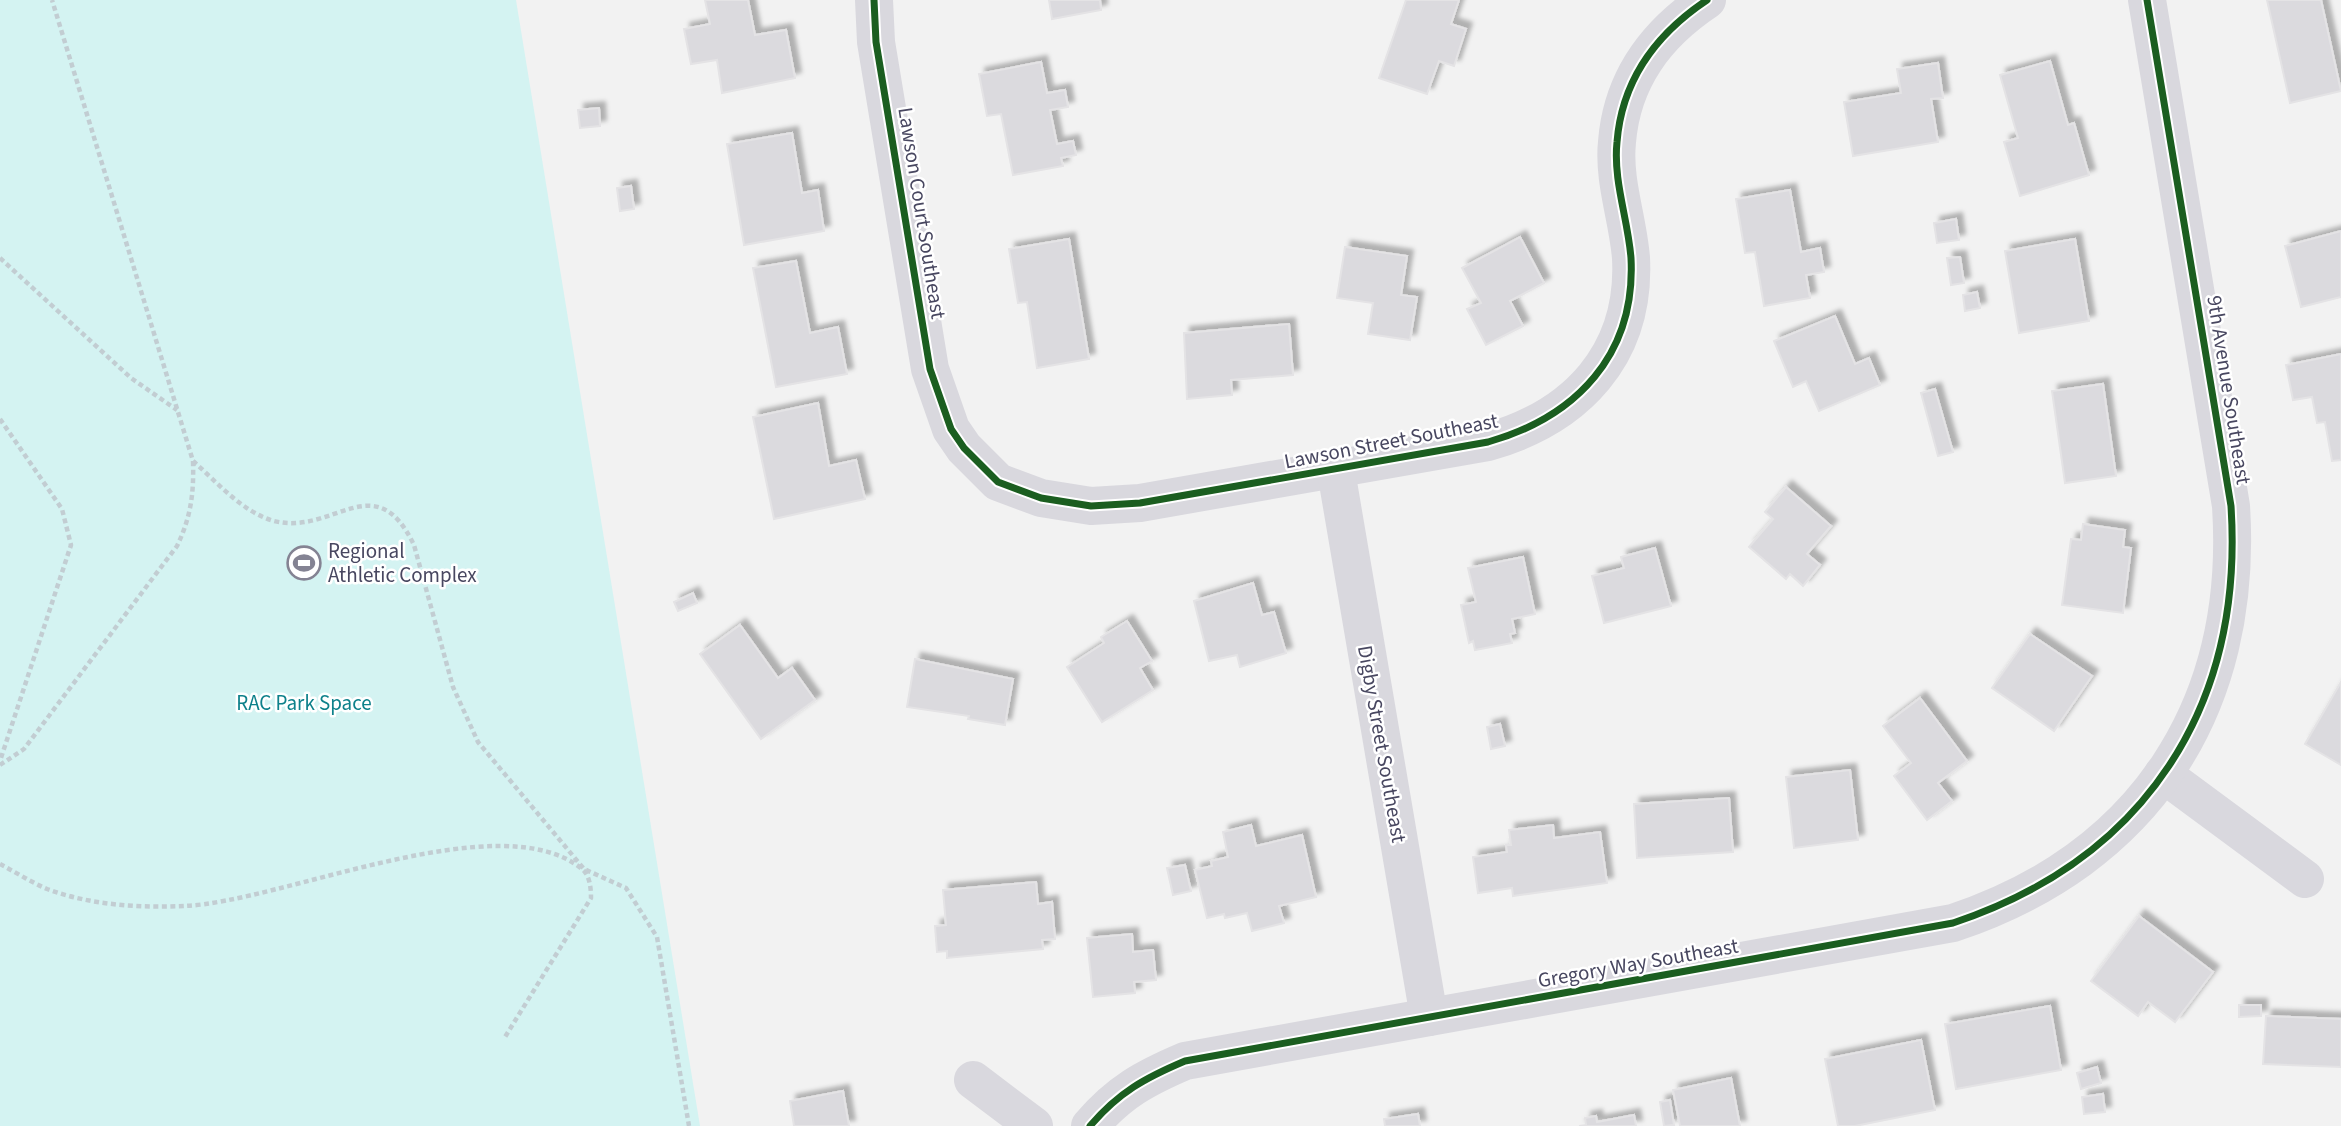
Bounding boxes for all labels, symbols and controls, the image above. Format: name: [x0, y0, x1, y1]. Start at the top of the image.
street label: Lawson Court Southeast: [890, 105, 954, 321]
street label: 9th Avenue Southeast: [2199, 293, 2259, 487]
street label: Lawson Street Southeast: [1281, 406, 1501, 476]
place label: Regional Athletic Complex: [328, 536, 477, 590]
sports icon: Regional Athletic Complex: [285, 544, 323, 582]
street label: Digby Street Southeast: [1350, 643, 1414, 845]
park label: RAC Park Space: [236, 688, 372, 718]
street label: Gregory Way Southeast: [1535, 931, 1741, 995]

